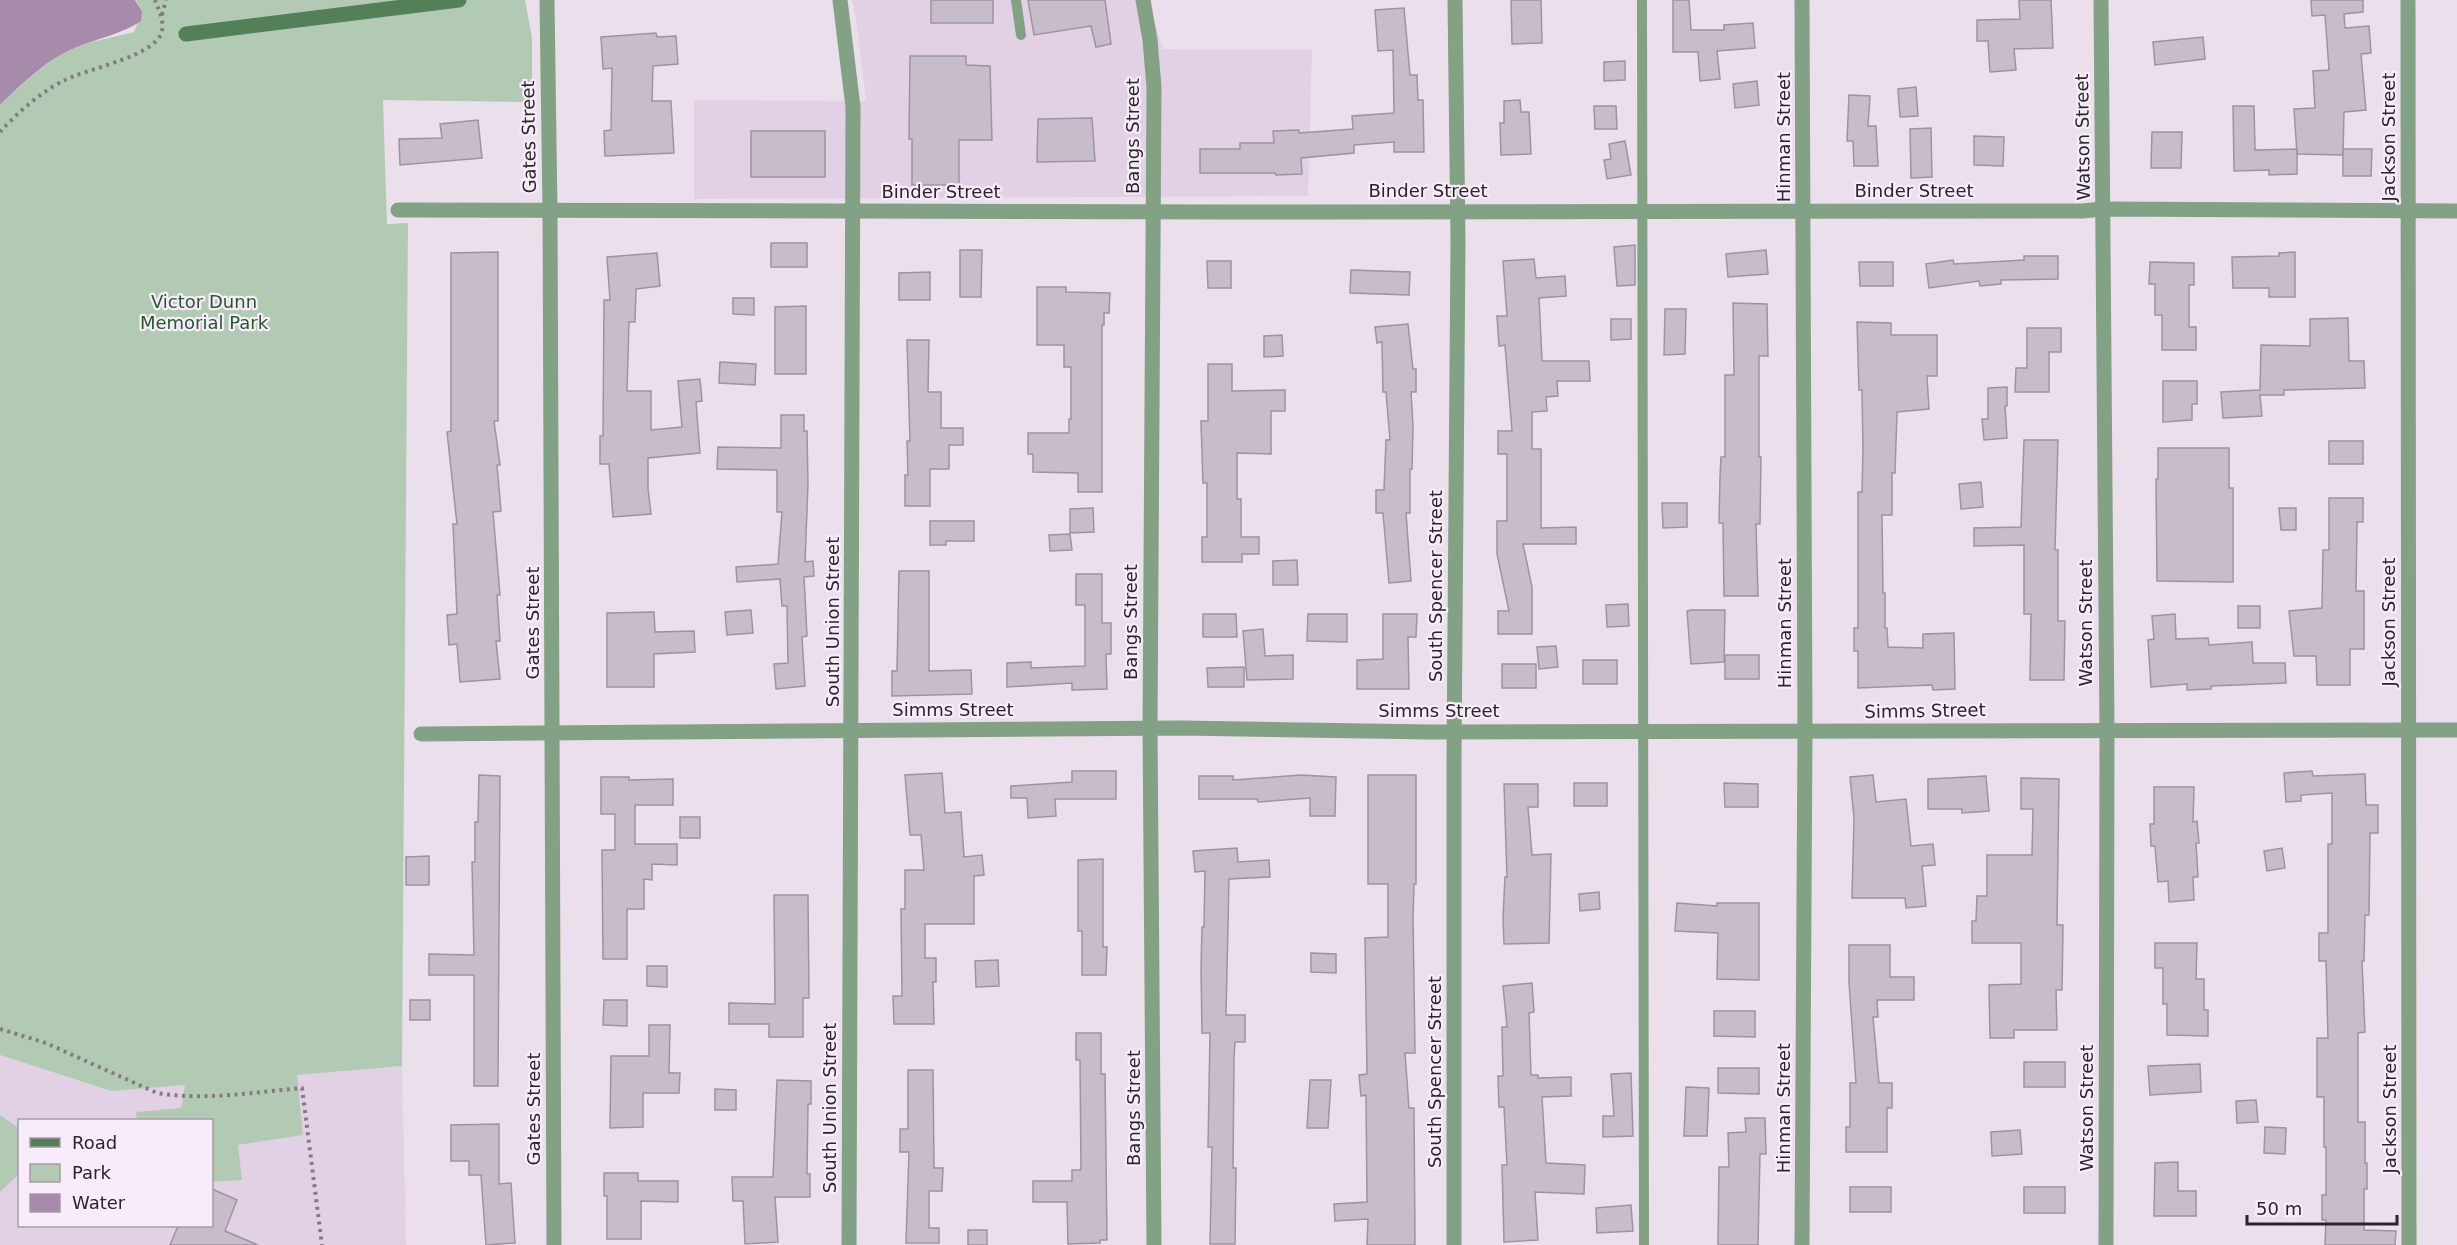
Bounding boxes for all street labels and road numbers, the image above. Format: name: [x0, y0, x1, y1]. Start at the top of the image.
street label: Hinman Street: [1773, 72, 1794, 202]
street label: Watson Street: [2071, 73, 2094, 201]
street label: Jackson Street: [2378, 73, 2399, 202]
street label: Bangs Street: [1122, 78, 1143, 194]
street label: Gates Street: [517, 80, 540, 194]
street label: Binder Street: [1368, 180, 1488, 201]
street label: Binder Street: [1854, 180, 1974, 201]
street label: Binder Street: [881, 181, 1001, 202]
street label: South Spencer Street: [1425, 490, 1446, 682]
street label: South Union Street: [822, 537, 843, 707]
street label: Hinman Street: [1774, 558, 1795, 688]
street label: Jackson Street: [2378, 558, 2399, 687]
street label: Watson Street: [2075, 560, 2096, 686]
street label: Bangs Street: [1120, 564, 1141, 680]
street label: Gates Street: [522, 567, 543, 679]
street label: Simms Street: [892, 699, 1014, 720]
street label: Simms Street: [1864, 699, 1986, 722]
street label: Simms Street: [1378, 700, 1500, 721]
street label: South Spencer Street: [1424, 976, 1445, 1168]
street label: South Union Street: [819, 1023, 840, 1193]
street label: Hinman Street: [1773, 1043, 1794, 1173]
street label: Watson Street: [2076, 1045, 2097, 1171]
street label: Jackson Street: [2379, 1045, 2400, 1174]
street label: Bangs Street: [1123, 1050, 1144, 1166]
street label: Gates Street: [523, 1053, 544, 1165]

